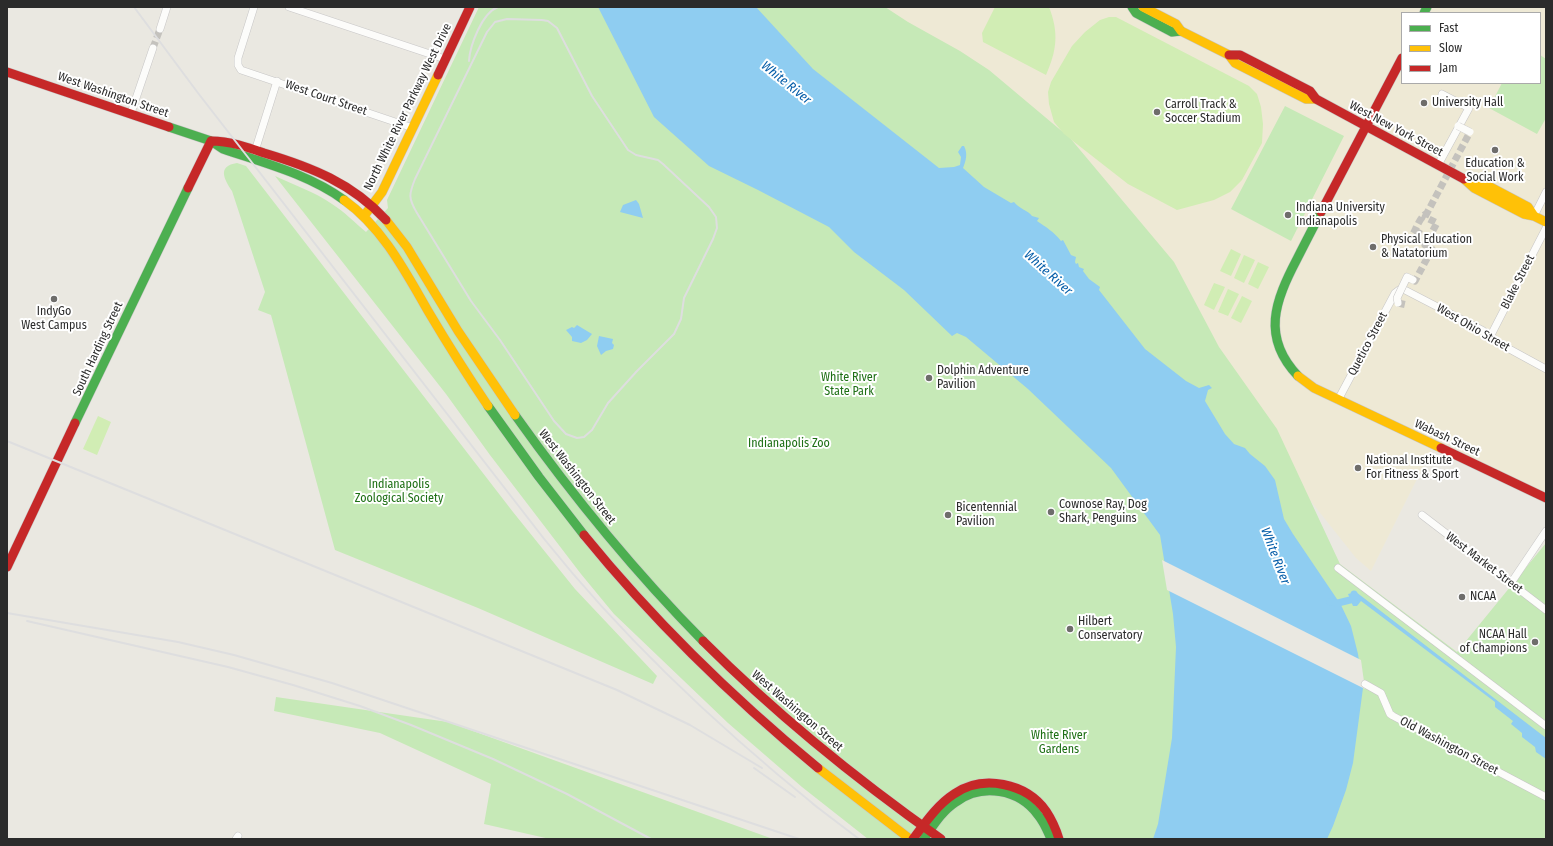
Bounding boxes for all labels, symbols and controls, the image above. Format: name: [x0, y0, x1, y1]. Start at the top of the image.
legend: [1401, 12, 1541, 84]
street label: North White River Parkway West Drive: [361, 21, 455, 193]
text: Fast: [1439, 21, 1458, 35]
text: Slow: [1439, 41, 1462, 55]
water label: White River: [758, 58, 814, 108]
text: Jam: [1439, 61, 1457, 75]
street label: West Washington Street: [56, 69, 170, 121]
street label: West Court Street: [283, 77, 369, 119]
place label: University Hall: [1432, 96, 1503, 110]
place label: Carroll Track & Soccer Stadium: [1165, 98, 1241, 126]
street label: West New York Street: [1347, 98, 1445, 160]
marker: University Hall: [1419, 98, 1429, 108]
marker: Carroll Track & Soccer Stadium: [1152, 107, 1162, 117]
marker: Education & Social Work: [1490, 145, 1500, 155]
place label: Education & Social Work: [1465, 157, 1525, 185]
place label: Indiana University Indianapolis: [1296, 201, 1385, 229]
marker: Indiana University Indianapolis: [1283, 210, 1293, 220]
place label: Physical Education & Natatorium: [1381, 233, 1472, 261]
marker: Physical Education & Natatorium: [1368, 242, 1378, 252]
water label: White River: [1021, 247, 1075, 299]
street label: Blake Street: [1498, 252, 1538, 312]
marker: IndyGo West Campus: [49, 294, 59, 304]
street label: South Harding Street: [70, 300, 126, 398]
street label: West Ohio Street: [1434, 301, 1512, 355]
place label: IndyGo West Campus: [21, 305, 87, 333]
street label: Quetico Street: [1345, 310, 1391, 378]
place label: Dolphin Adventure Pavilion: [937, 364, 1029, 392]
park label: White River State Park: [821, 371, 877, 399]
marker: Dolphin Adventure Pavilion: [924, 373, 934, 383]
street label: Wabash Street: [1412, 417, 1482, 459]
street label: West Washington Street: [536, 427, 618, 527]
park label: Indianapolis Zoo: [748, 437, 830, 451]
place label: National Institute For Fitness & Sport: [1366, 454, 1459, 482]
marker: National Institute For Fitness & Sport: [1353, 463, 1363, 473]
park label: Indianapolis Zoological Society: [355, 478, 443, 506]
place label: Cownose Ray, Dog Shark, Penguins: [1059, 498, 1147, 526]
place label: Bicentennial Pavilion: [956, 501, 1017, 529]
marker: Cownose Ray, Dog Shark, Penguins: [1046, 507, 1056, 517]
marker: Bicentennial Pavilion: [943, 510, 953, 520]
water label: White River: [1257, 525, 1293, 587]
street label: West Market Street: [1443, 529, 1525, 597]
place label: NCAA: [1470, 590, 1496, 604]
marker: NCAA: [1457, 592, 1467, 602]
place label: Hilbert Conservatory: [1078, 615, 1142, 643]
marker: Hilbert Conservatory: [1065, 624, 1075, 634]
place label: NCAA Hall of Champions: [1460, 628, 1527, 656]
marker: NCAA Hall of Champions: [1530, 637, 1540, 647]
street label: West Washington Street: [748, 667, 846, 755]
street label: Old Washington Street: [1397, 714, 1501, 778]
park label: White River Gardens: [1031, 729, 1087, 757]

